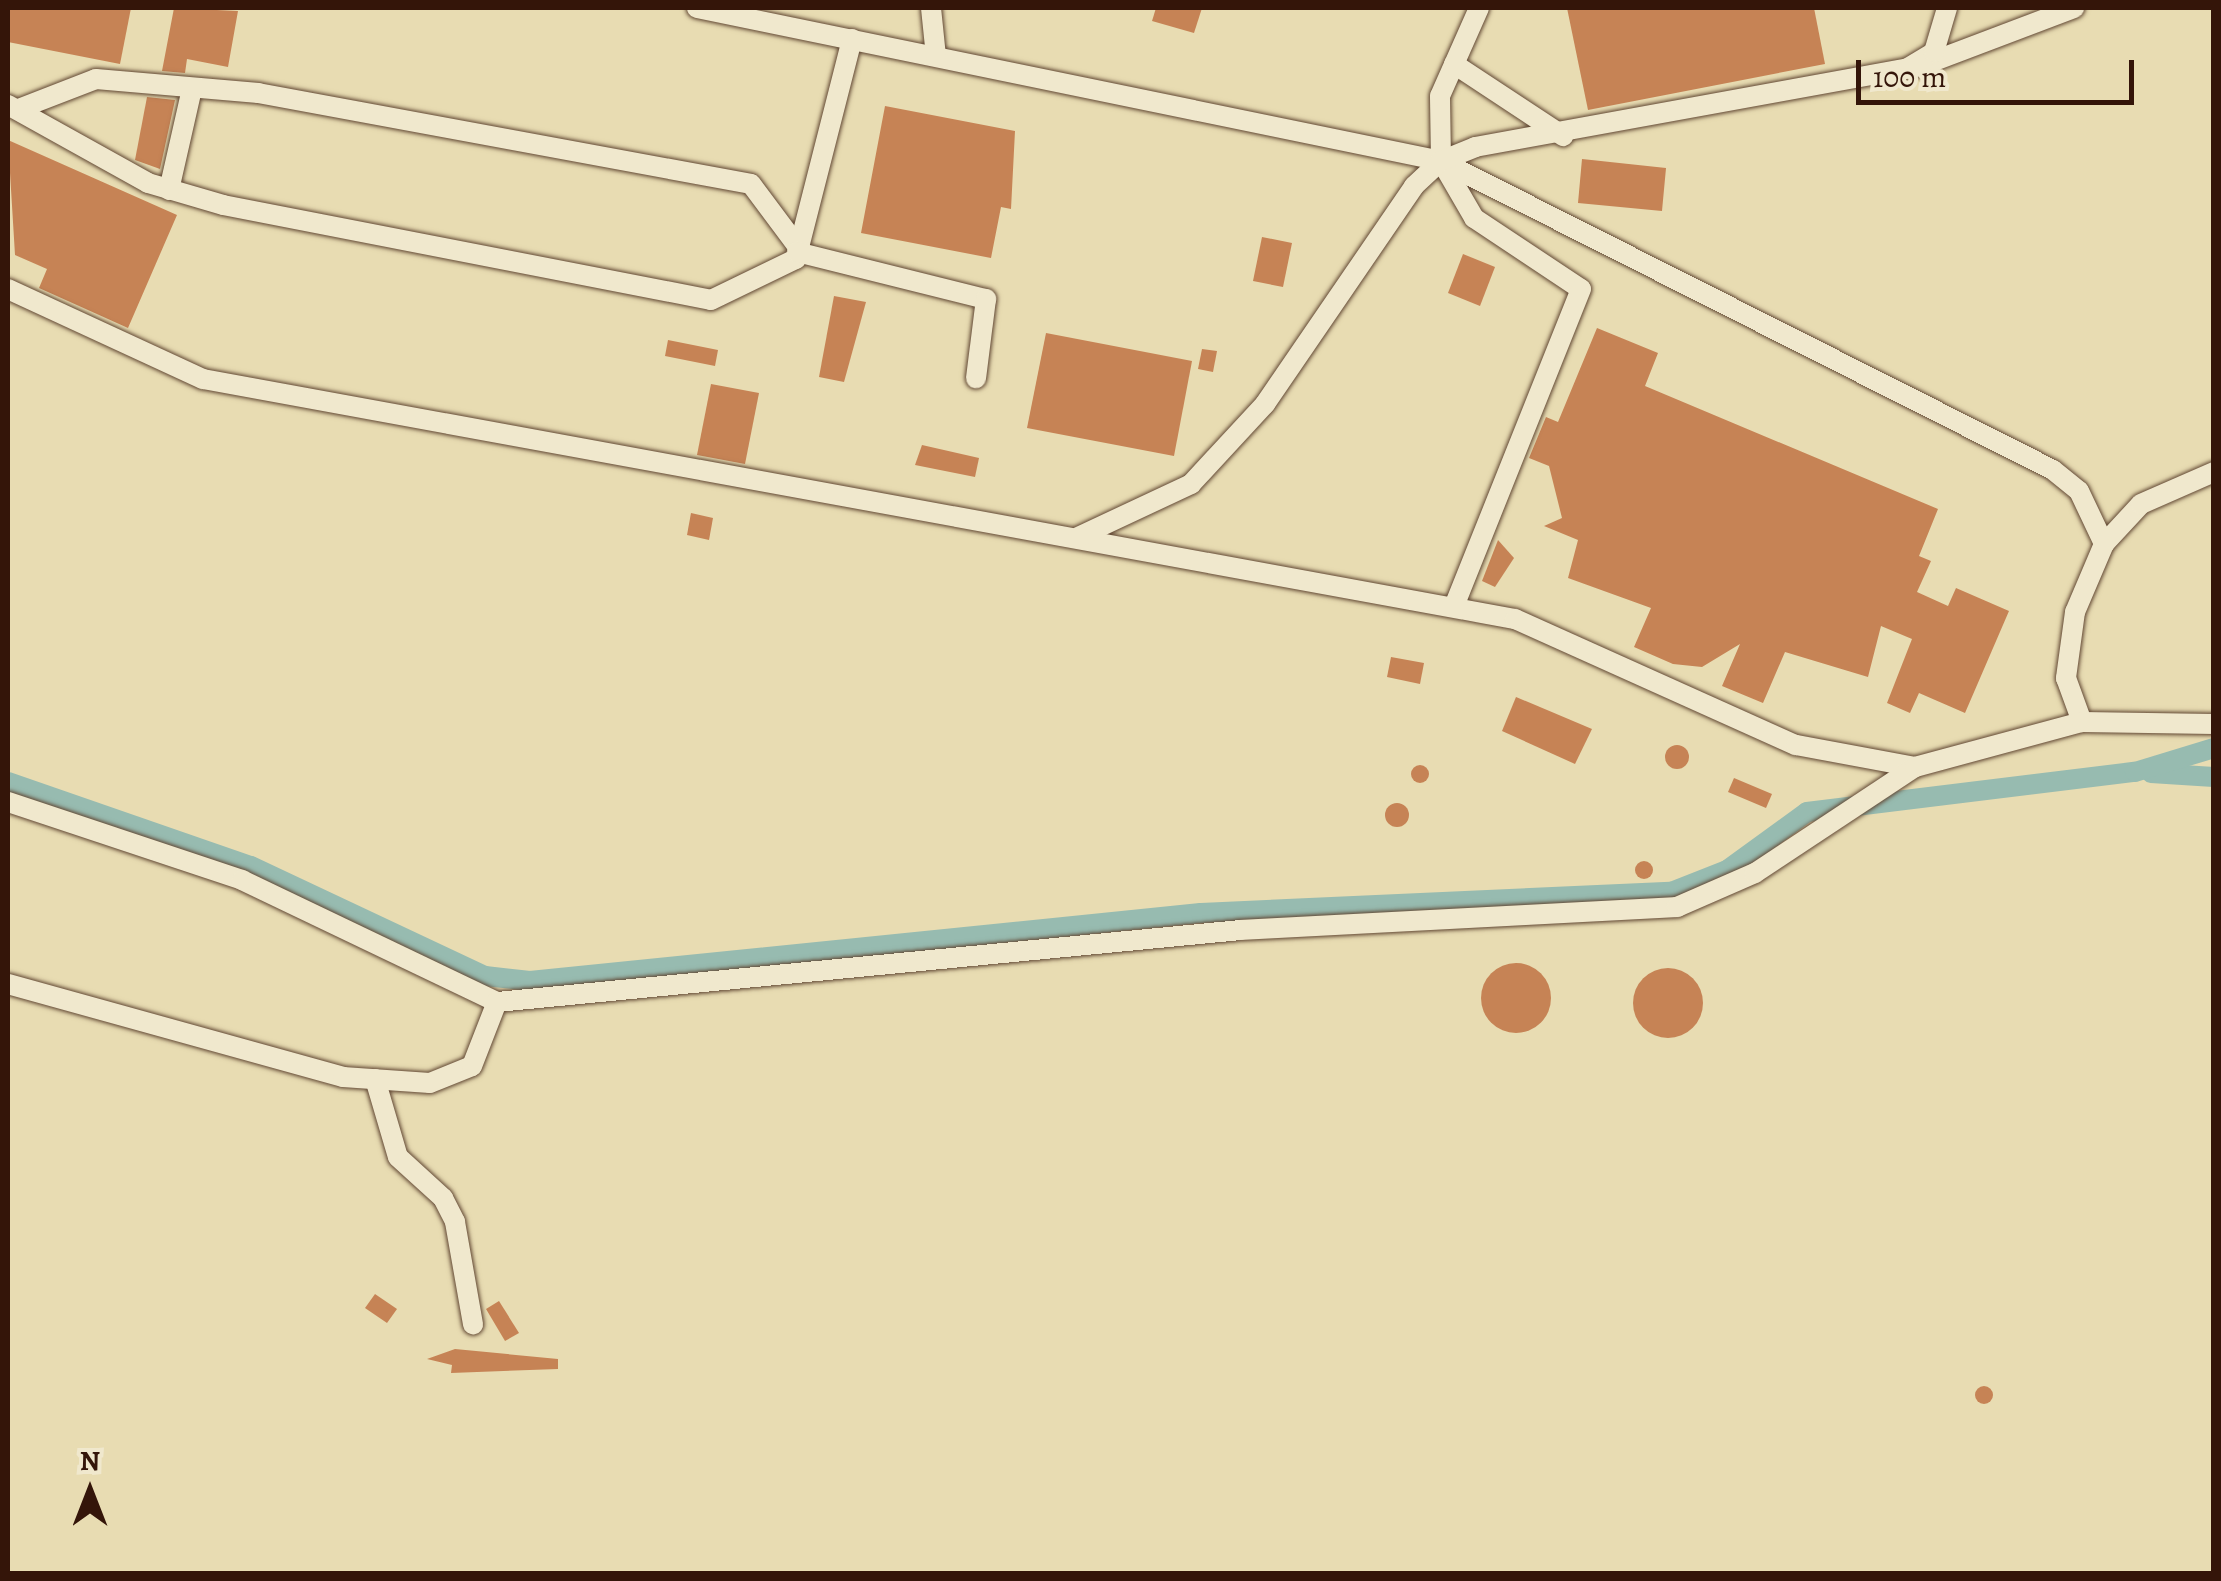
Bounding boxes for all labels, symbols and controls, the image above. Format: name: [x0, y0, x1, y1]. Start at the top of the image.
scale bar: [1861, 40, 2138, 102]
text: 100 m: [1873, 57, 1946, 97]
north arrow: [40, 1441, 140, 1541]
text: N: [80, 1442, 100, 1480]

